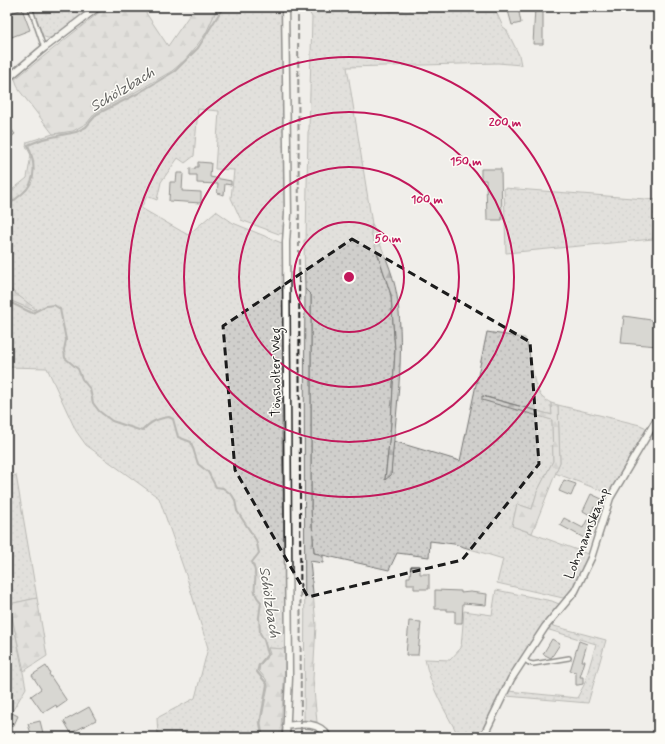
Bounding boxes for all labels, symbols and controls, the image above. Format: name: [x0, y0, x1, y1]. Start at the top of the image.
water label: Schölzbach: [87, 63, 159, 117]
text: 200 m: [489, 115, 522, 131]
text: 150 m: [450, 154, 482, 170]
text: 100 m: [411, 192, 444, 208]
text: 50 m: [375, 231, 402, 247]
centre of rings: [342, 270, 356, 284]
street label: Tönsholter Weg: [267, 327, 287, 417]
street label: Lohmannskamp: [560, 484, 614, 582]
water label: Schölzbach: [254, 565, 285, 639]

